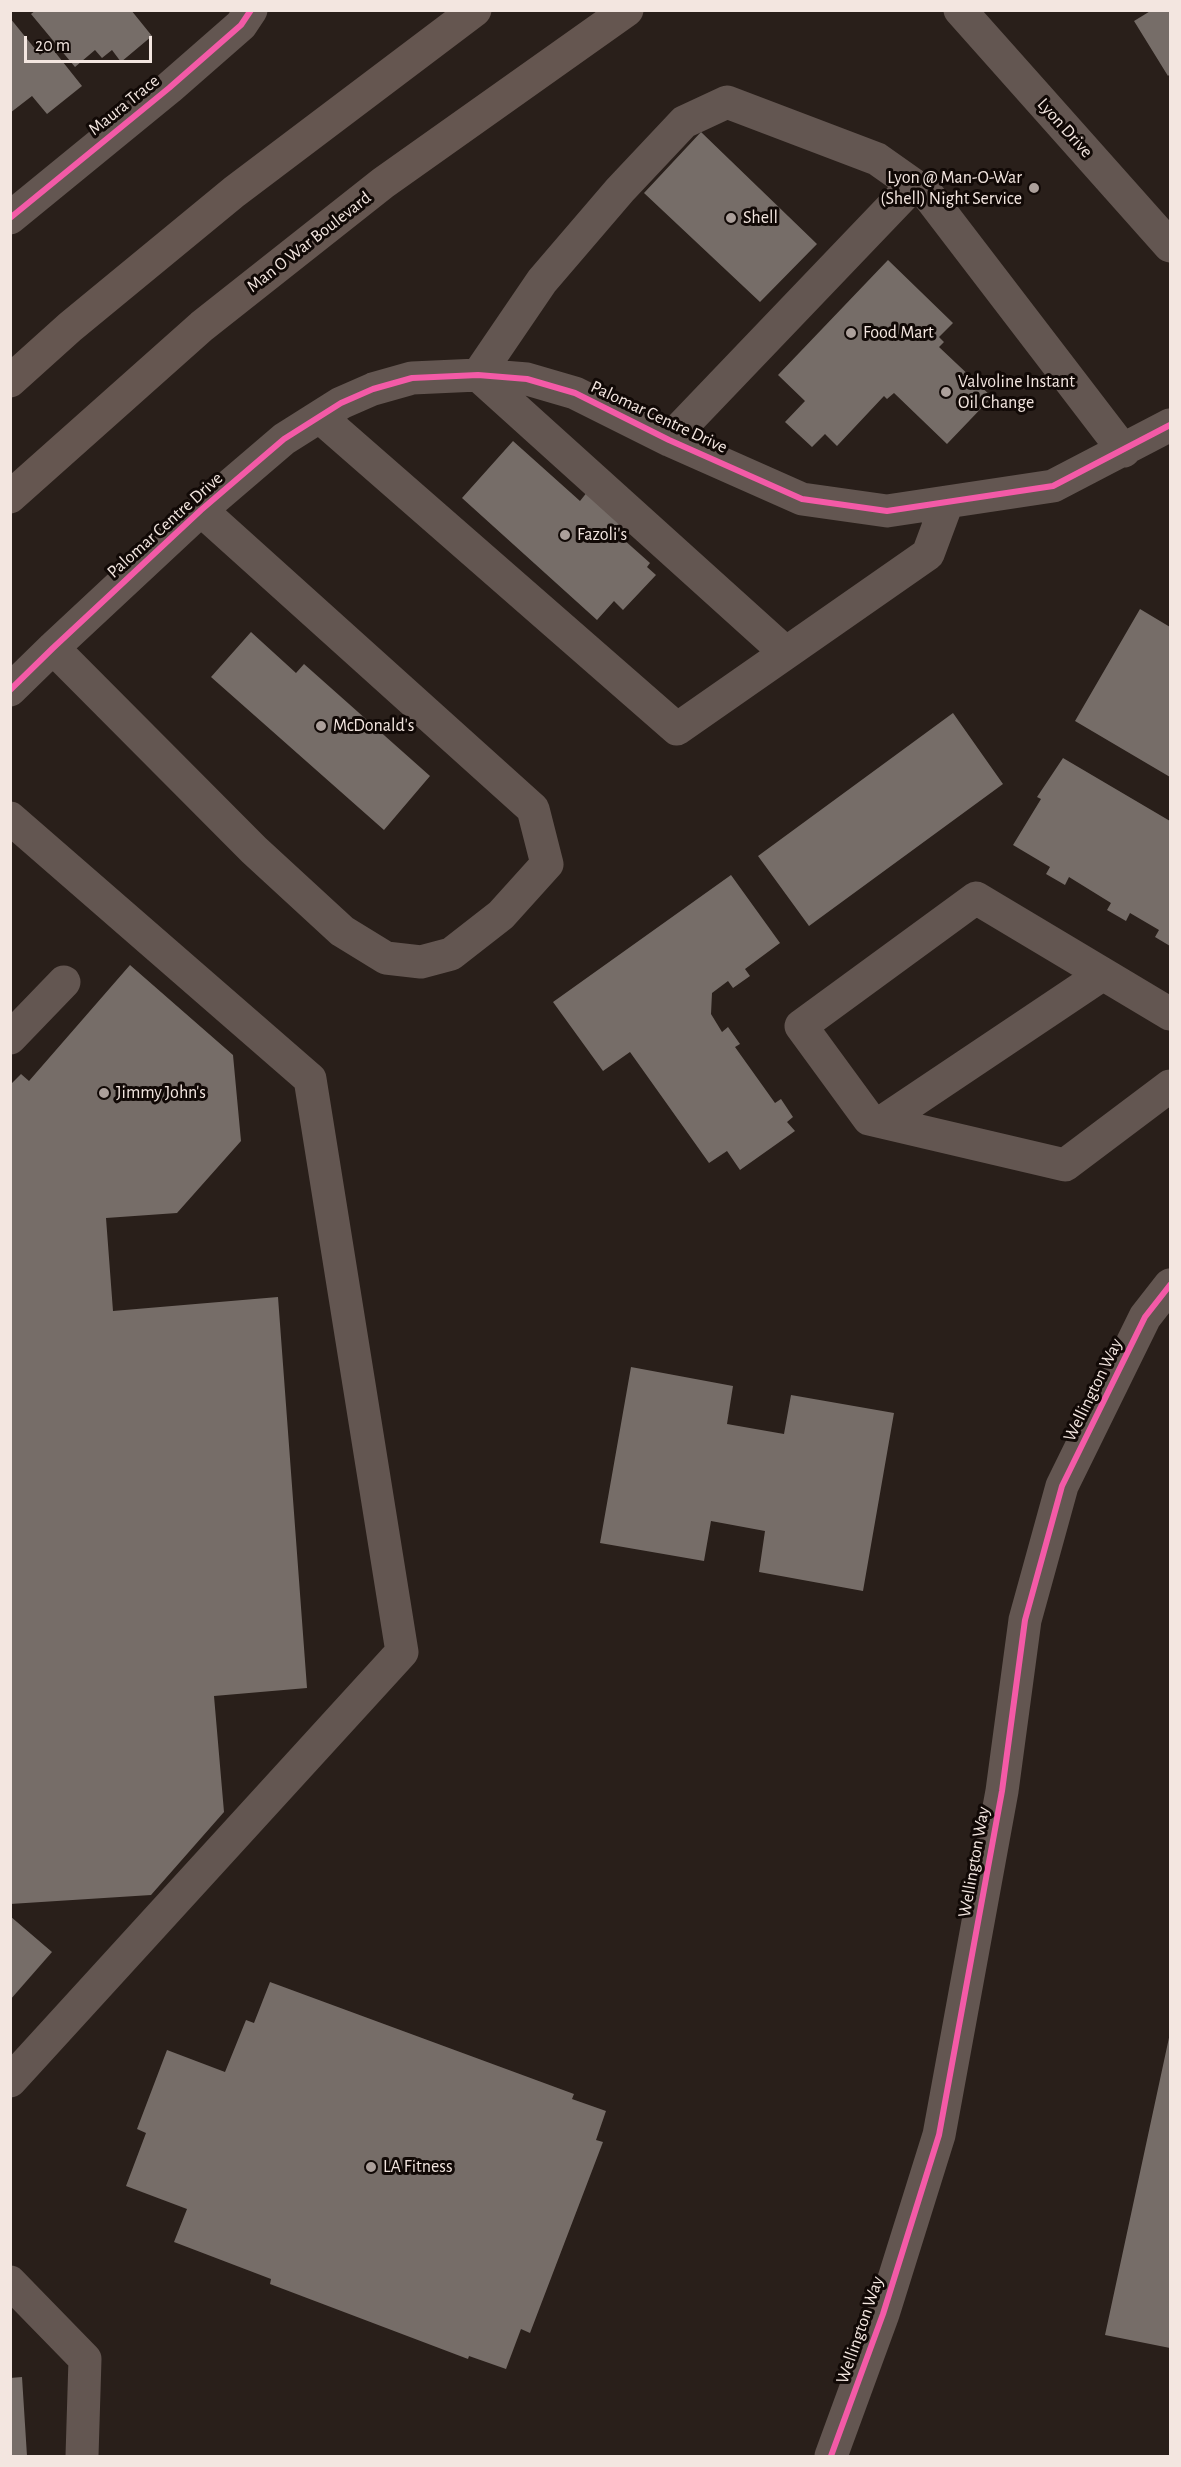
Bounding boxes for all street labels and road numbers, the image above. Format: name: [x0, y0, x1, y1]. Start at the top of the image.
street label: Maura Trace: [84, 70, 164, 140]
street label: Lyon Drive: [1033, 94, 1097, 162]
street label: Man O War Boulevard: [243, 187, 375, 297]
street label: Palomar Centre Drive: [587, 376, 731, 458]
street label: Palomar Centre Drive: [103, 467, 227, 583]
street label: Wellington Way: [1059, 1335, 1127, 1445]
street label: Wellington Way: [954, 1805, 994, 1919]
street label: Wellington Way: [832, 2273, 888, 2387]

